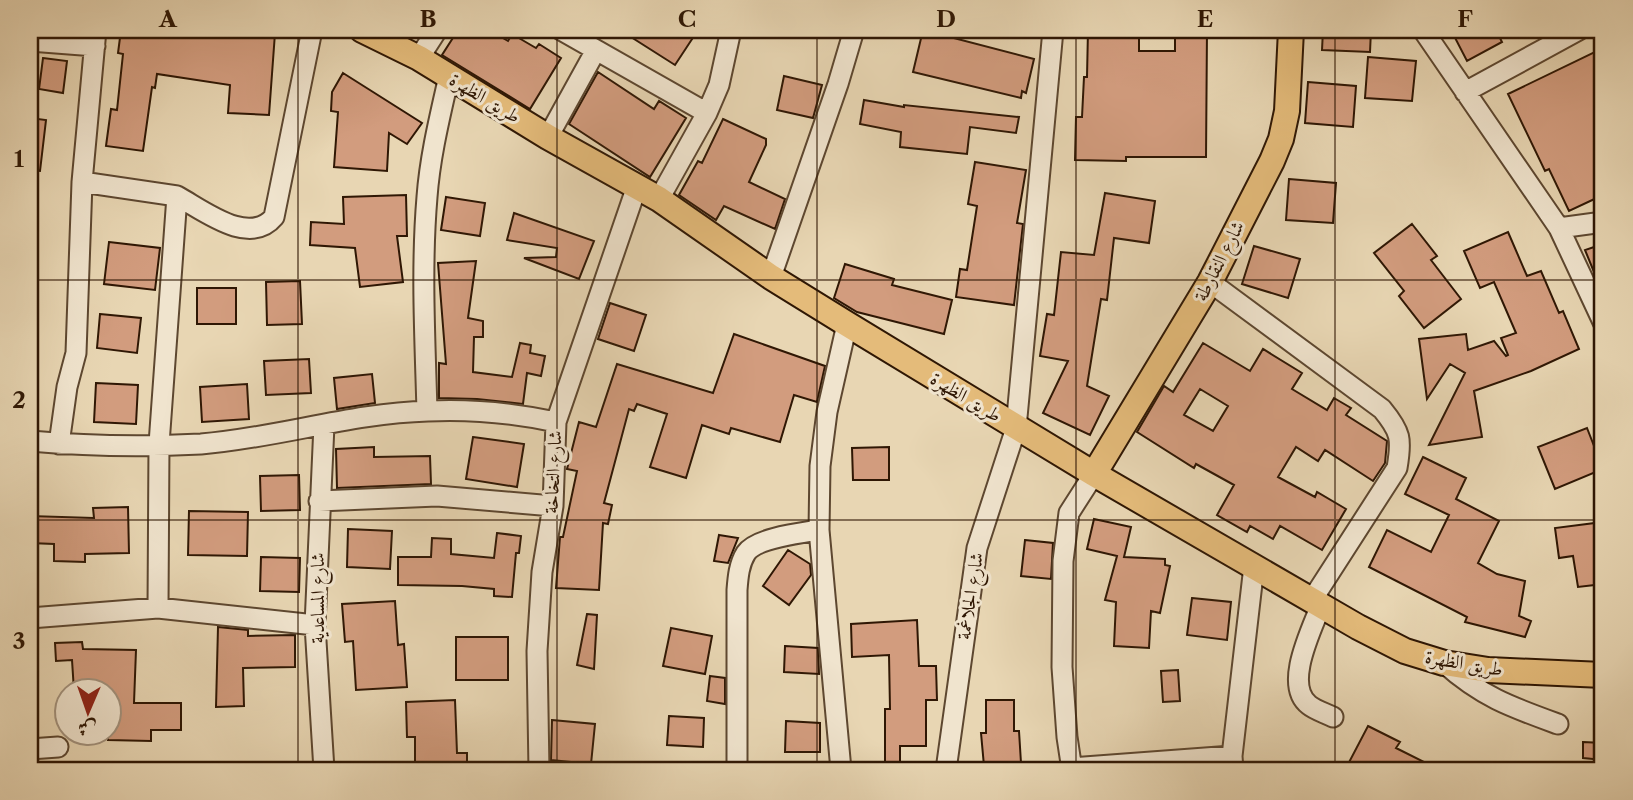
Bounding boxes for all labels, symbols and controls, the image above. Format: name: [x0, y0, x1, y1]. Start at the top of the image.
text: A: [158, 5, 178, 33]
text: B: [419, 5, 437, 33]
text: C: [678, 5, 696, 33]
text: D: [936, 5, 956, 33]
text: E: [1197, 5, 1213, 33]
text: F: [1457, 5, 1473, 33]
street label: طريق الظهرة: [445, 68, 525, 129]
text: 1: [14, 145, 25, 173]
street label: شارع النقارطة: [1189, 217, 1253, 307]
street label: طريق الظهرة: [926, 367, 1006, 428]
text: 2: [12, 386, 26, 414]
street label: شارع التخاخة: [539, 430, 571, 514]
street label: شارع الجلاغمة: [952, 551, 992, 642]
street label: شارع المساعدية: [306, 552, 333, 644]
text: 3: [13, 627, 26, 655]
street label: طريق الظهرة: [1423, 645, 1505, 682]
north arrow: [52, 678, 122, 748]
text: ش: [78, 717, 97, 740]

